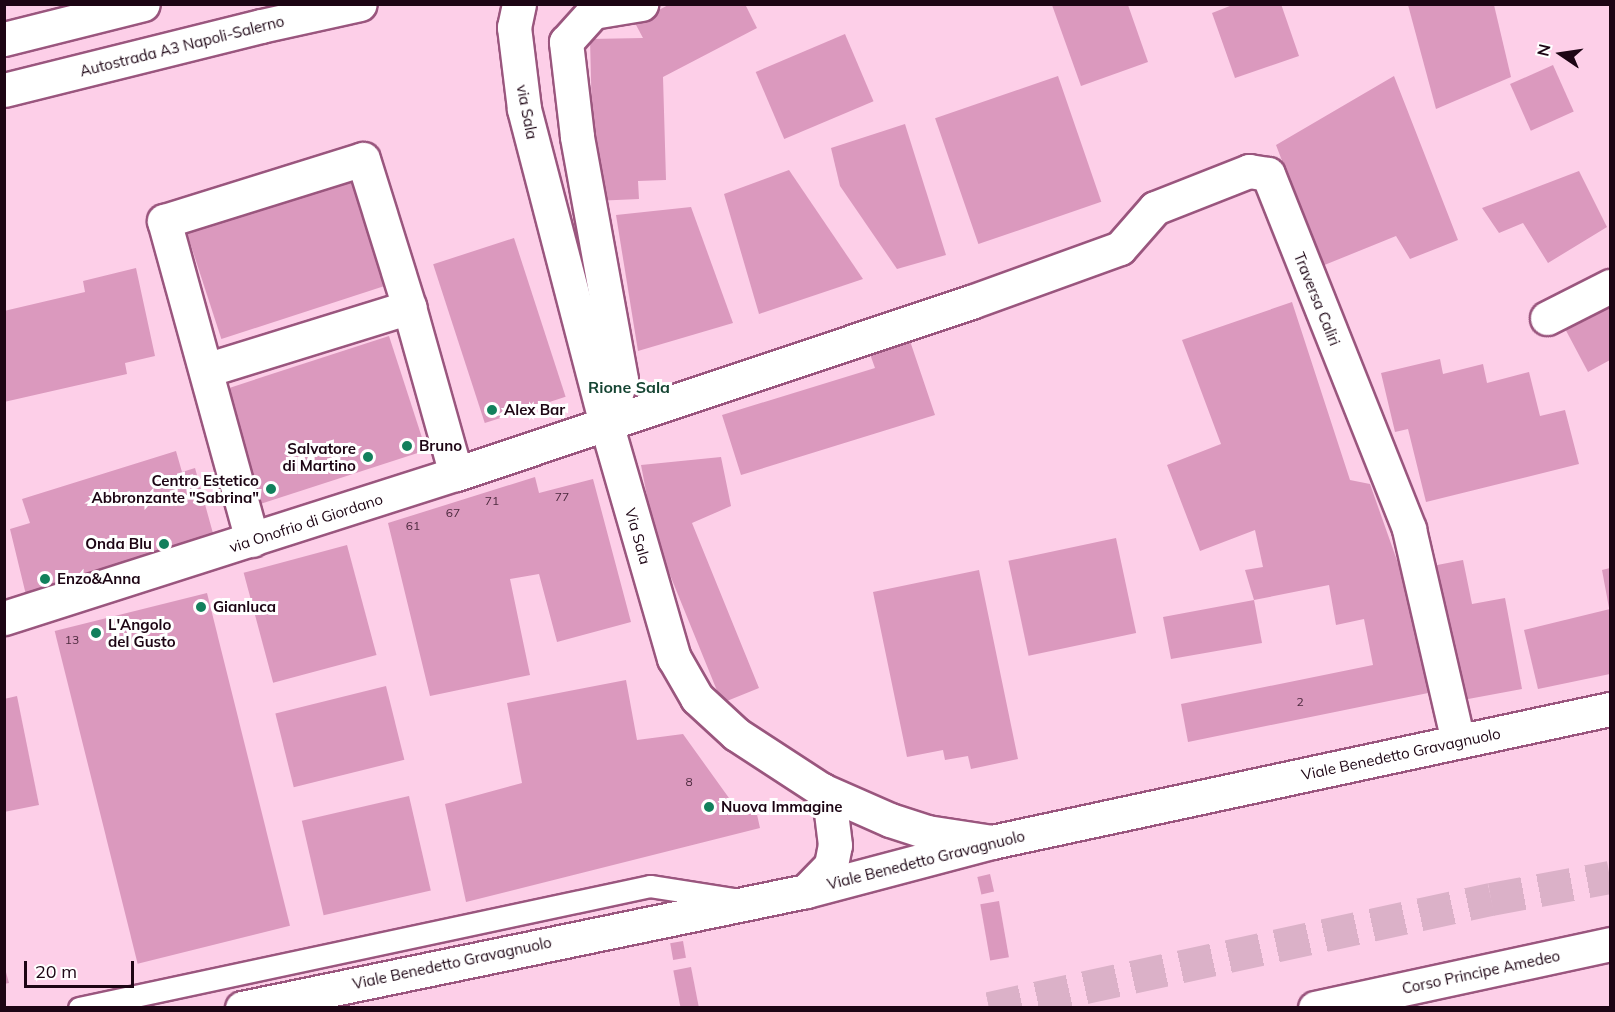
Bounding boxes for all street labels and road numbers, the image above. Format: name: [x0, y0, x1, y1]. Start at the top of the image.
street label: Autostrada A3 Napoli-Salerno: [78, 12, 286, 80]
street label: via Sala: [513, 83, 541, 141]
street label: Traversa Caliri: [1290, 250, 1344, 348]
street label: via Onofrio di Giordano: [227, 490, 385, 556]
street label: Via Sala: [621, 506, 655, 566]
street label: Viale Benedetto Gravagnuolo: [1300, 724, 1502, 784]
street label: Viale Benedetto Gravagnuolo: [825, 827, 1027, 893]
street label: Viale Benedetto Gravagnuolo: [351, 933, 553, 993]
street label: Corso Principe Amedeo: [1400, 946, 1562, 998]

